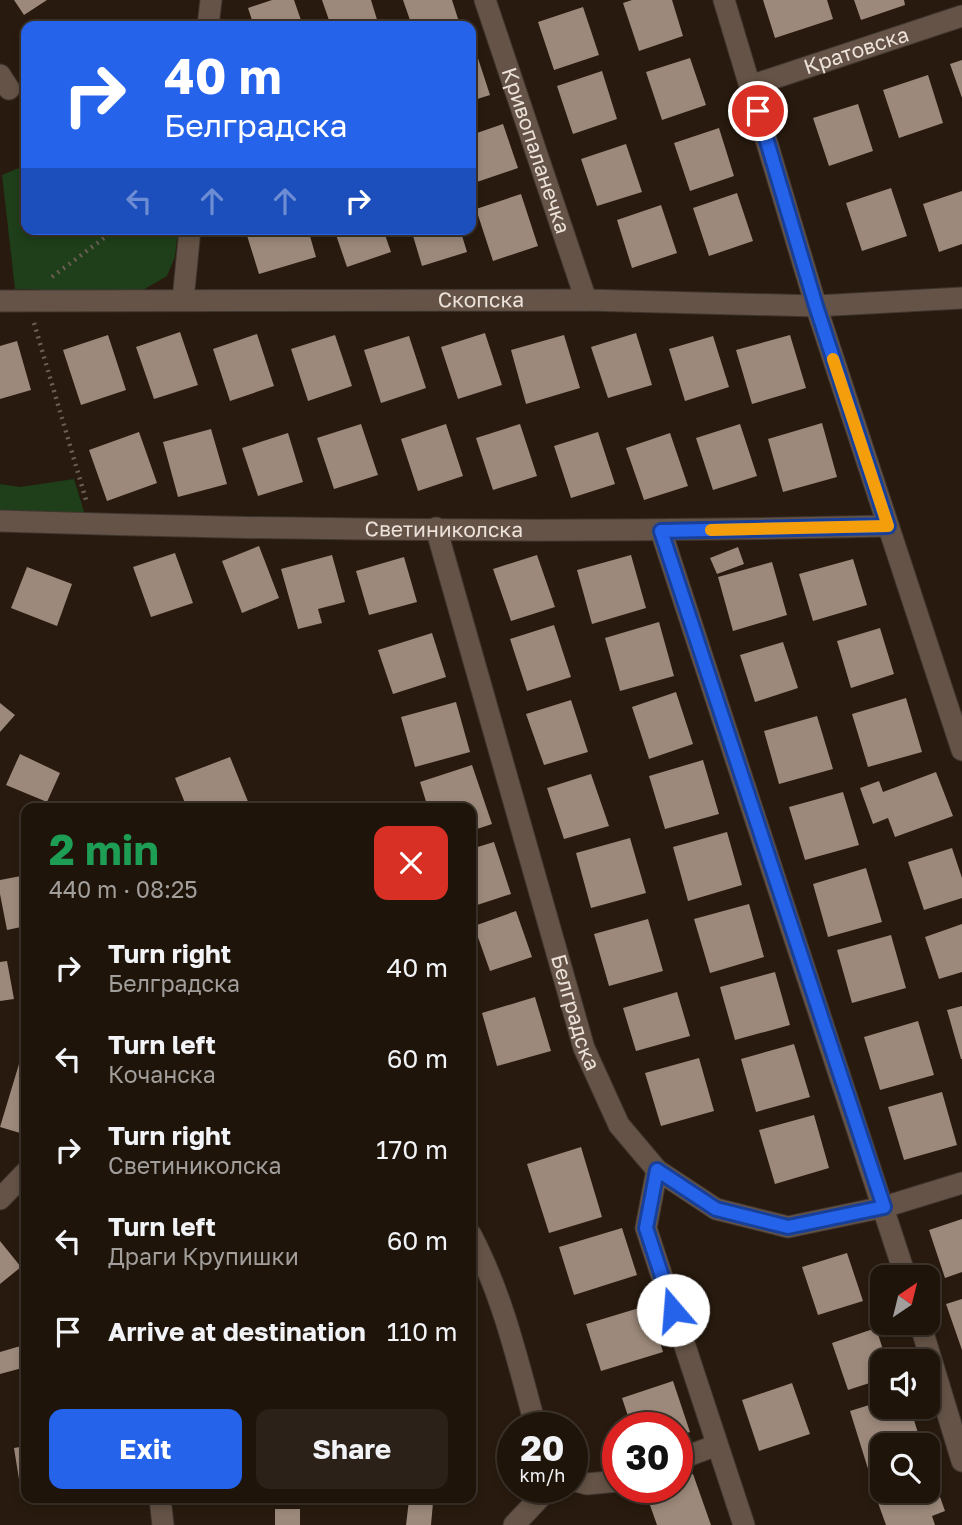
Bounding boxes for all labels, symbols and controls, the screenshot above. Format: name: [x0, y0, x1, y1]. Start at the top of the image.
street label: Кратовска: [800, 20, 912, 79]
text: 40 m: [164, 46, 282, 105]
icon: right: [49, 49, 140, 140]
street label: Кривопаланечка: [497, 64, 577, 237]
pin: [728, 81, 788, 141]
icon: arrive: [739, 92, 777, 130]
text: Белградска: [164, 106, 348, 144]
icon: left: [120, 182, 158, 220]
icon: ahead: [193, 182, 231, 220]
icon: ahead: [266, 182, 304, 220]
icon: right: [339, 182, 377, 220]
street label: Скопска: [438, 286, 524, 312]
street label: Светиниколска: [365, 515, 523, 542]
text: 2 min: [49, 824, 159, 874]
button: close: [374, 826, 448, 900]
text: 440 m · 08:25: [49, 875, 198, 903]
text: Turn right: [108, 938, 231, 969]
icon: right: [49, 949, 87, 987]
street label: Белградска: [546, 951, 607, 1075]
text: 40 m: [387, 952, 448, 983]
text: Белградска: [108, 969, 240, 997]
text: Turn left: [108, 1029, 216, 1060]
icon: left: [49, 1040, 87, 1078]
text: 60 m: [387, 1043, 448, 1074]
text: Кочанска: [108, 1060, 216, 1088]
text: Turn right: [108, 1120, 231, 1151]
icon: right: [49, 1131, 87, 1169]
text: 170 m: [376, 1134, 448, 1165]
text: Светиниколска: [108, 1151, 281, 1179]
text: Turn left: [108, 1211, 216, 1242]
icon: left: [49, 1222, 87, 1260]
text: 60 m: [387, 1225, 448, 1256]
text: Драги Крупишки: [108, 1242, 299, 1270]
north arrow: [870, 1265, 940, 1335]
map controls: [870, 1265, 940, 1503]
position arrow: [636, 1273, 710, 1347]
icon: arrive: [49, 1313, 87, 1351]
text: Arrive at destination: [108, 1316, 366, 1347]
text: 110 m: [387, 1316, 458, 1347]
button: sound: [870, 1349, 940, 1419]
button: Exit: [49, 1409, 242, 1489]
button: Share: [256, 1409, 448, 1489]
speed limit sign: 30: [602, 1412, 693, 1503]
text: 20: [520, 1427, 565, 1469]
button: search: [870, 1433, 940, 1503]
text: km/h: [520, 1464, 565, 1486]

